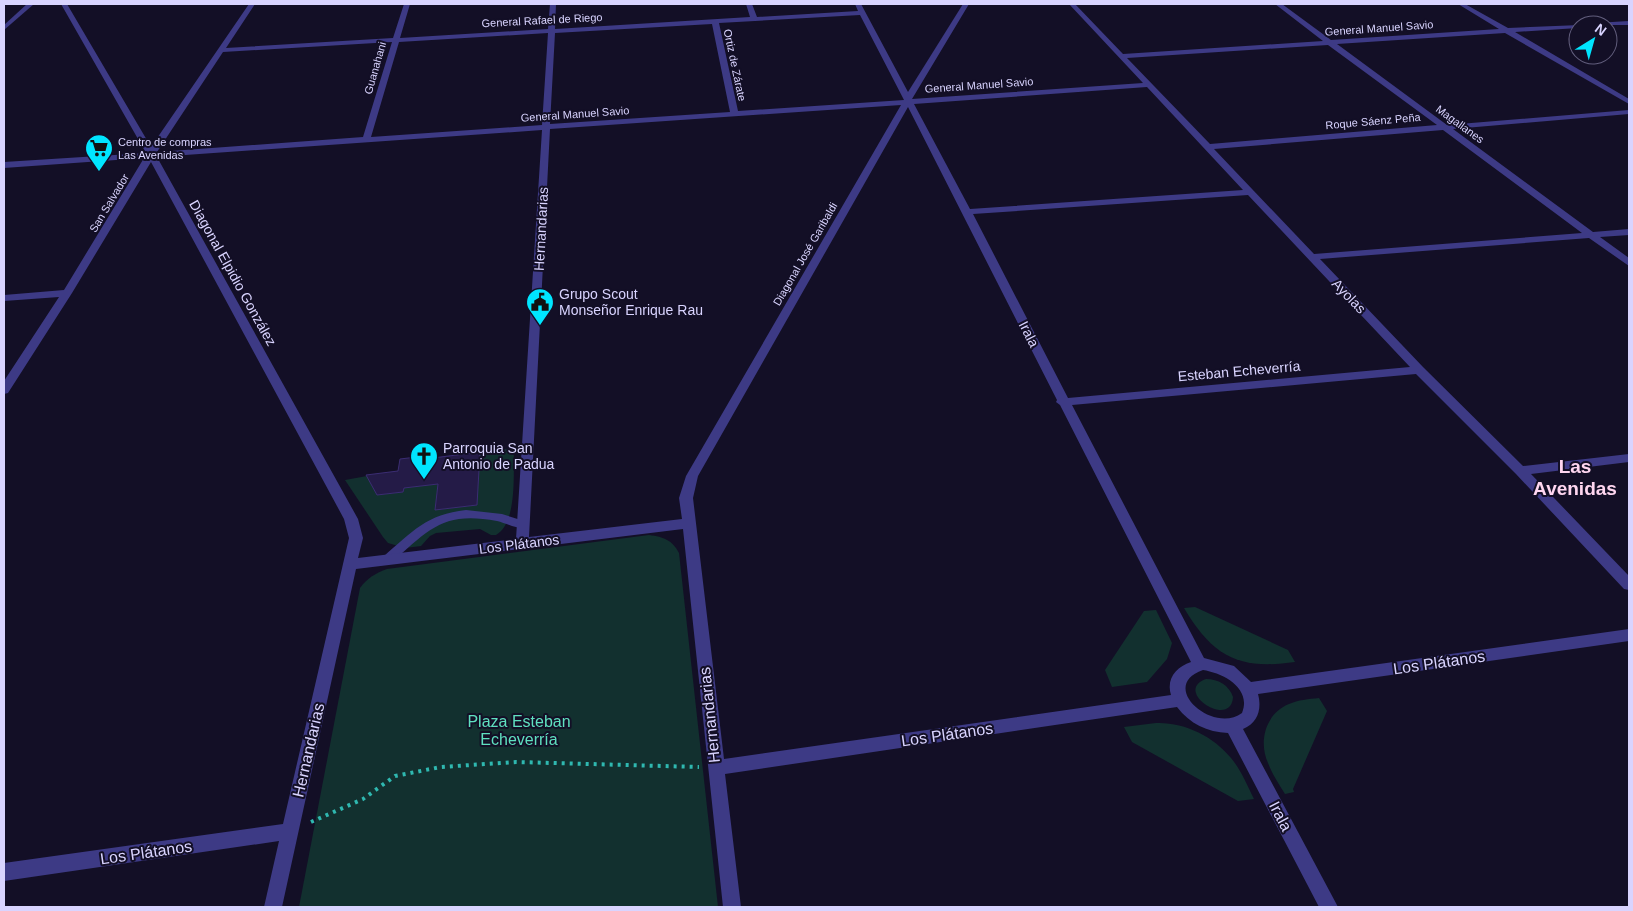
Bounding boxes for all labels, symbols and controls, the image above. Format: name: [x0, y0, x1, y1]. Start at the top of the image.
street label: General Rafael de Riego: [481, 11, 603, 29]
north arrow: [1568, 15, 1618, 65]
street label: General Manuel Savio: [1324, 18, 1434, 38]
text: N: [1592, 20, 1610, 39]
street label: Ortiz de Zárate: [722, 28, 748, 102]
street label: Guanahani: [362, 40, 388, 96]
street label: General Manuel Savio: [924, 75, 1034, 95]
street label: Magallanes: [1434, 103, 1487, 146]
street label: General Manuel Savio: [520, 104, 630, 124]
street label: Roque Sáenz Peña: [1325, 111, 1422, 131]
supermarket icon: Centro de compras Las Avenidas: [84, 133, 114, 172]
place label: Centro de compras Las Avenidas: [118, 136, 212, 161]
street label: San Salvador: [87, 171, 131, 234]
street label: Hernandarias: [531, 187, 551, 271]
street label: Diagonal Elpidio González: [186, 197, 280, 349]
street label: Diagonal José Garibaldi: [771, 200, 839, 308]
street label: Ayolas: [1329, 275, 1369, 317]
place label: Grupo Scout Monseñor Enrique Rau: [559, 286, 703, 318]
public building icon: Grupo Scout Monseñor Enrique Rau: [525, 287, 555, 326]
street label: Irala: [1016, 318, 1042, 350]
street label: Esteban Echeverría: [1177, 358, 1301, 384]
place label: Parroquia San Antonio de Padua: [443, 440, 555, 472]
church icon: Parroquia San Antonio de Padua: [409, 441, 439, 480]
district label: Las Avenidas: [1533, 456, 1617, 499]
street label: Los Plátanos: [478, 531, 560, 557]
street label: Los Plátanos: [1392, 648, 1486, 677]
street label: Hernandarias: [696, 666, 723, 764]
street label: Hernandarias: [289, 701, 328, 799]
park label: Plaza Esteban Echeverría: [467, 713, 571, 748]
street label: Los Plátanos: [900, 720, 994, 749]
street label: Irala: [1266, 799, 1295, 834]
street label: Los Plátanos: [99, 838, 193, 867]

